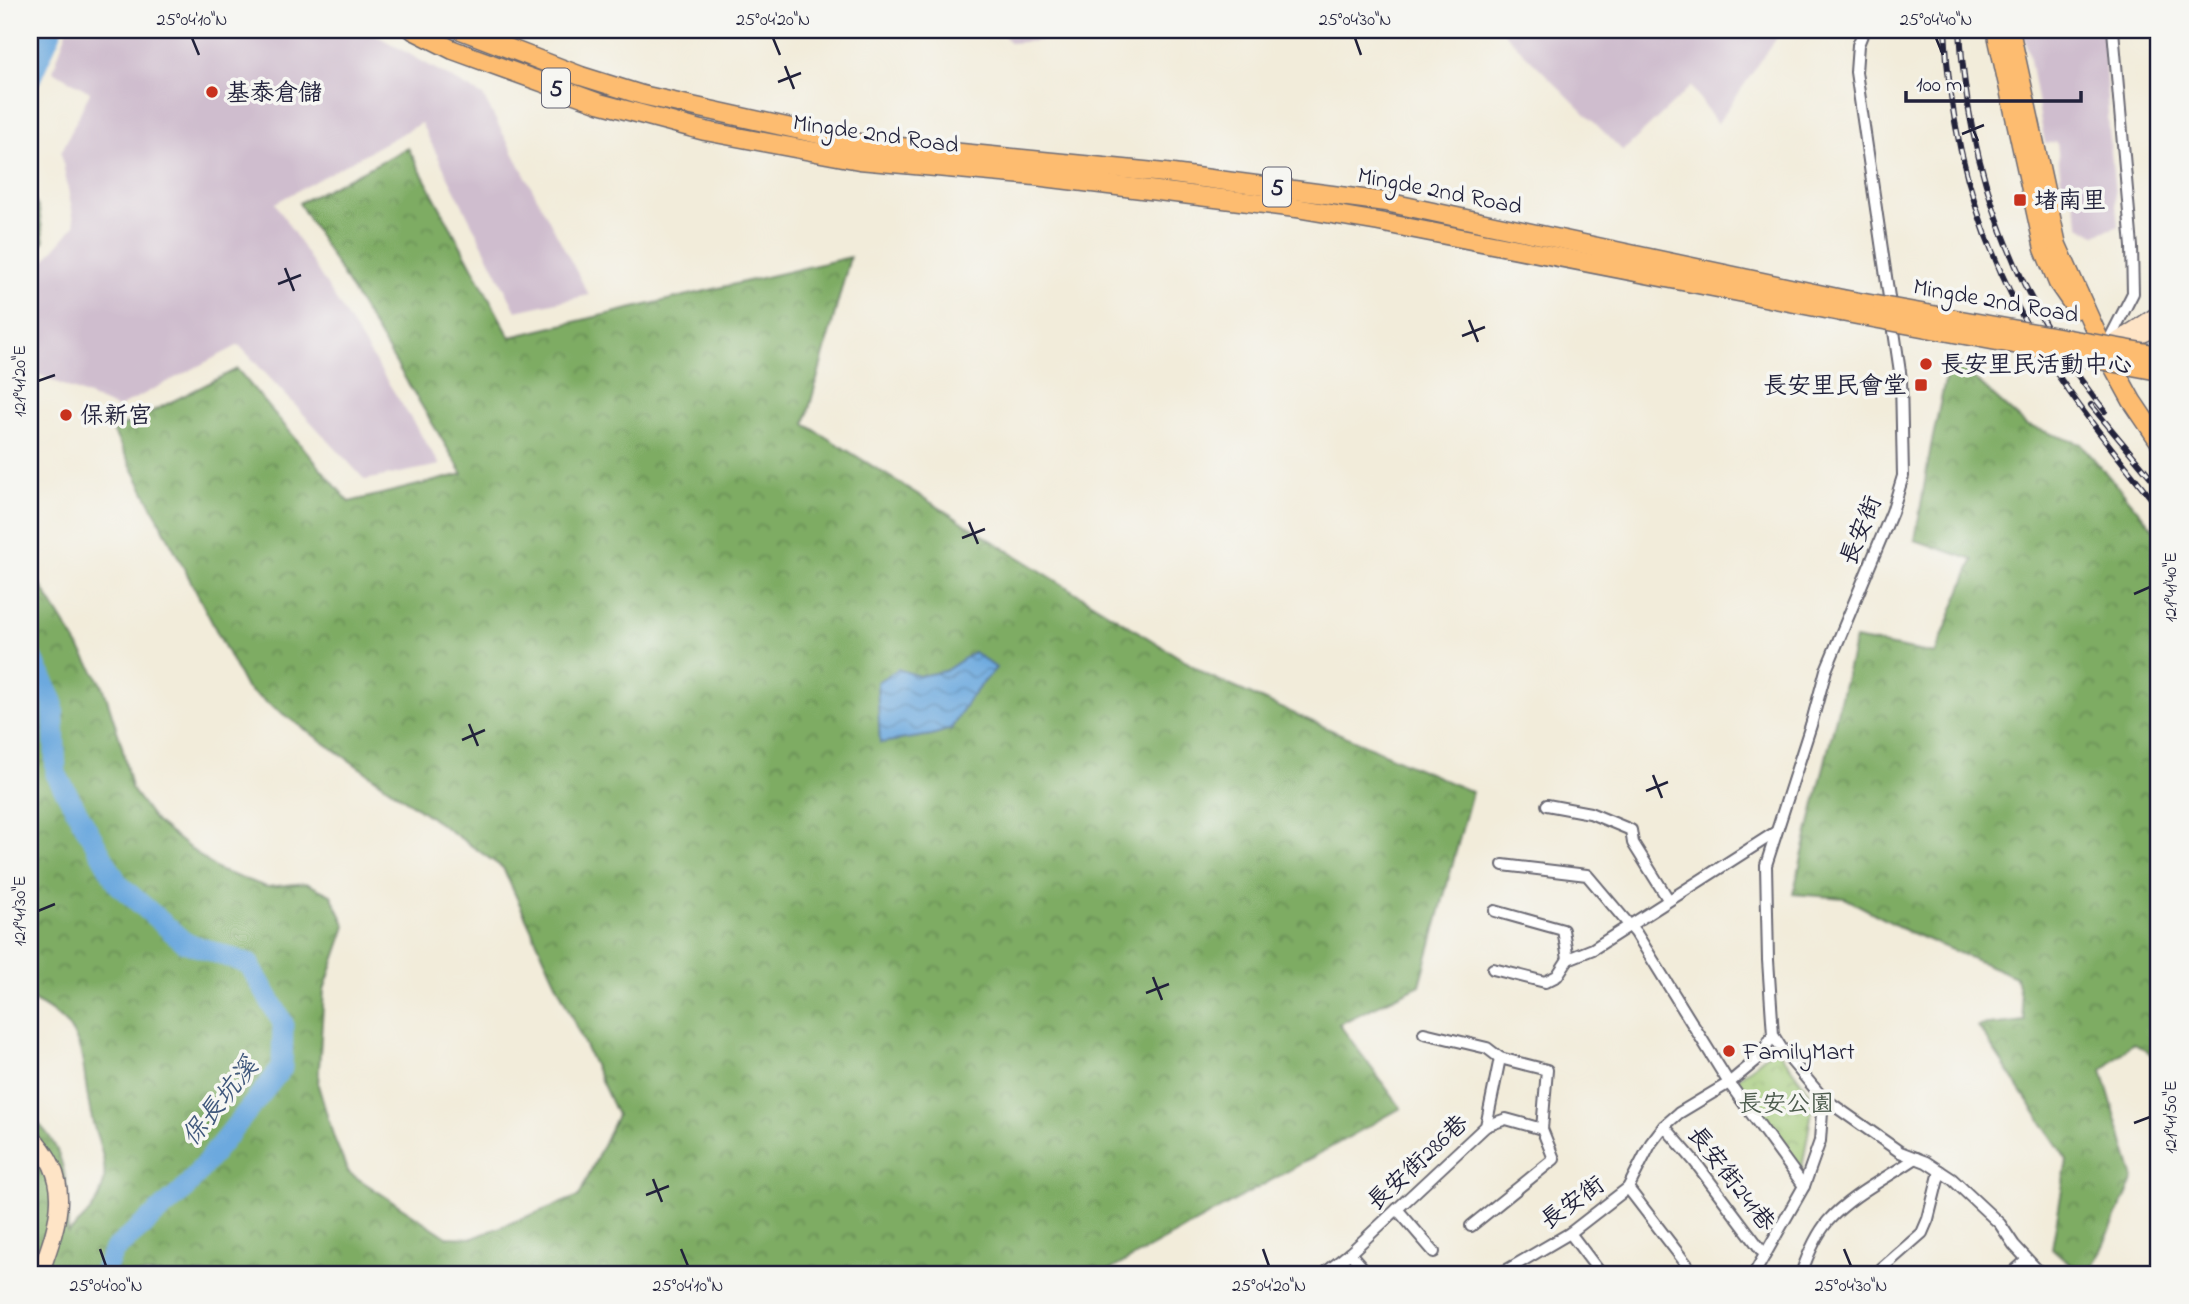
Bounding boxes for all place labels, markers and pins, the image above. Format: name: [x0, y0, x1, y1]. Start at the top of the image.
place label: 基泰倉儲: [226, 77, 322, 112]
marker: 基泰倉儲: [204, 84, 220, 100]
place label: 堵南里: [2034, 185, 2106, 220]
marker: 堵南里: [2012, 192, 2028, 208]
place label: 長安里民活動中心: [1940, 349, 2132, 384]
marker: 長安里民活動中心: [1918, 356, 1934, 372]
place label: 長安里民會堂: [1763, 370, 1907, 405]
marker: 長安里民會堂: [1913, 377, 1929, 393]
place label: 保新宮: [80, 400, 152, 435]
marker: 保新宮: [58, 407, 74, 423]
place label: FamilyMart: [1742, 1036, 1855, 1072]
marker: FamilyMart: [1721, 1043, 1737, 1059]

